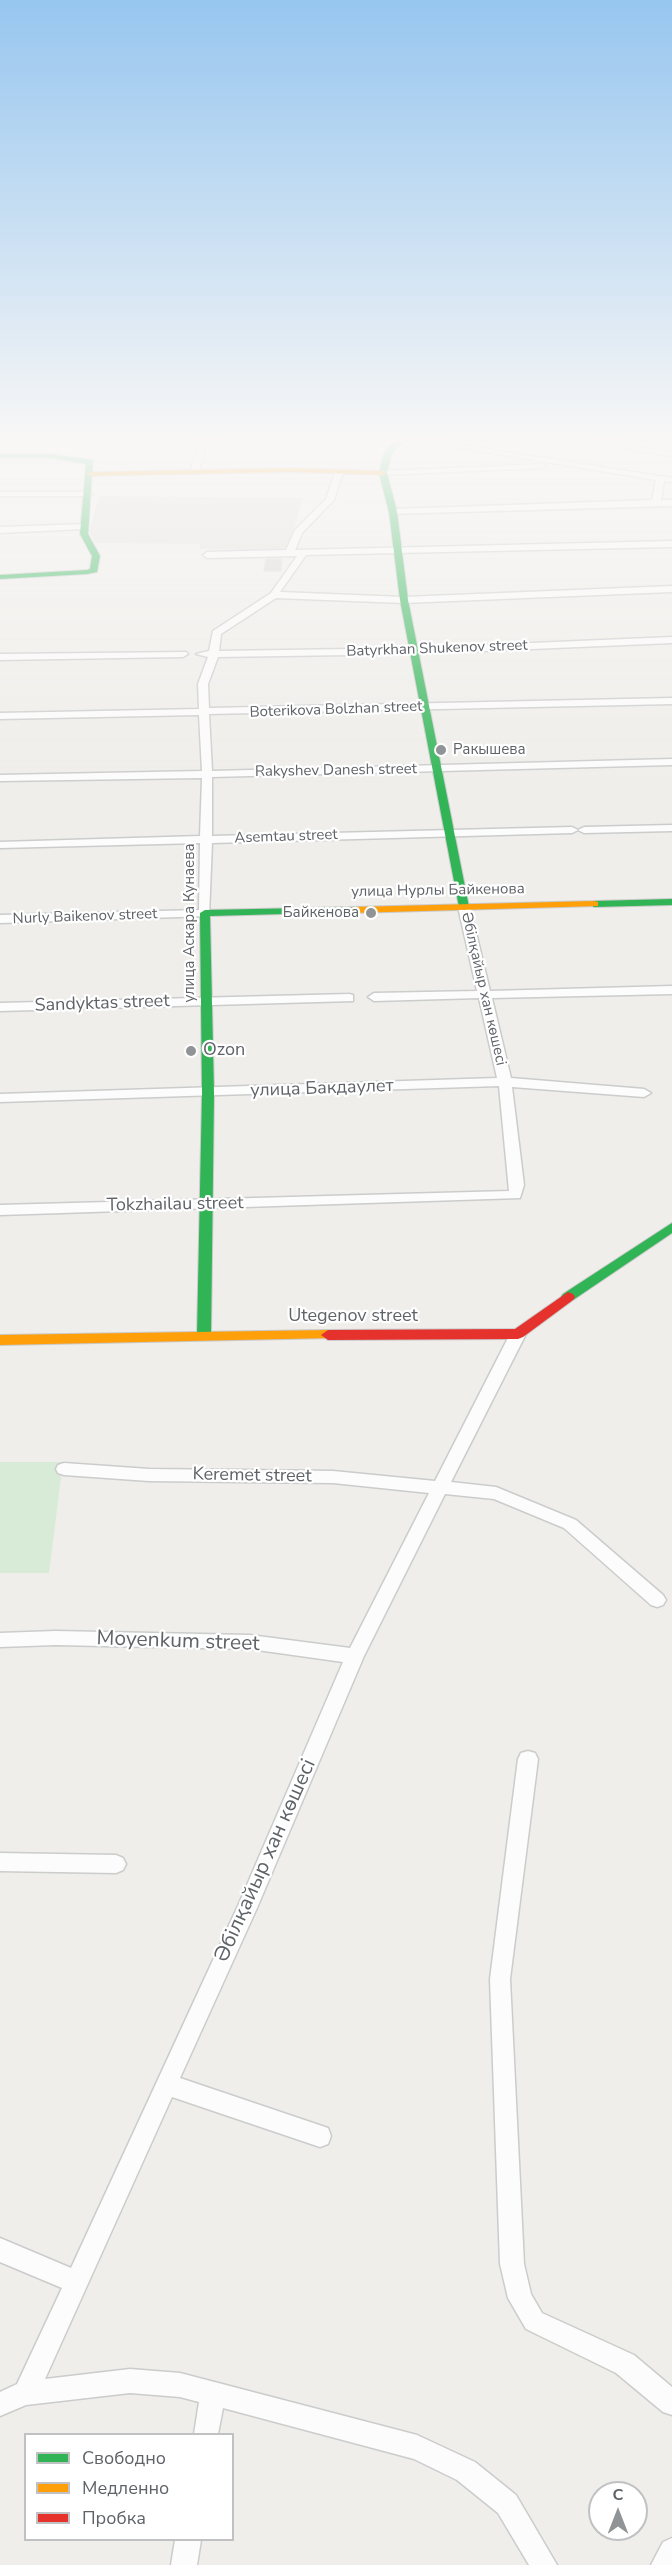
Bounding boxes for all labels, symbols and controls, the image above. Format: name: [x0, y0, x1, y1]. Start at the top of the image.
street label: Batyrkhan Shukenov street: [346, 637, 528, 661]
street label: Boterikova Bolzhan street: [249, 698, 423, 722]
place label: Ракышева: [453, 741, 526, 759]
marker: Ракышева: [434, 743, 448, 757]
street label: Rakyshev Danesh street: [255, 761, 417, 781]
street label: Asemtau street: [234, 826, 338, 848]
street label: улица Аскара Кунаева: [181, 844, 199, 1002]
street label: улица Нурлы Байкенова: [351, 880, 525, 902]
place label: Байкенова: [283, 904, 359, 922]
street label: Nurly Baikenov street: [12, 905, 158, 929]
marker: Байкенова: [364, 906, 378, 920]
street label: Әбілқайыр хан көшесі: [457, 910, 509, 1068]
street label: Sandyktas street: [34, 991, 170, 1017]
place label: Ozon: [203, 1040, 245, 1062]
marker: Ozon: [184, 1044, 198, 1058]
street label: улица Бакдаулет: [250, 1076, 394, 1102]
street label: Tokzhailau street: [106, 1193, 244, 1217]
street label: Utegenov street: [288, 1306, 418, 1328]
street label: Keremet street: [192, 1464, 312, 1488]
street label: Moyenkum street: [96, 1627, 260, 1657]
street label: Әбілқайыр хан көшесі: [210, 1755, 322, 1967]
legend: [24, 2433, 234, 2541]
text: Свободно: [82, 2446, 166, 2470]
text: Медленно: [82, 2476, 169, 2500]
north arrow: [588, 2481, 648, 2541]
text: С: [613, 2484, 623, 2506]
text: Пробка: [82, 2506, 146, 2530]

